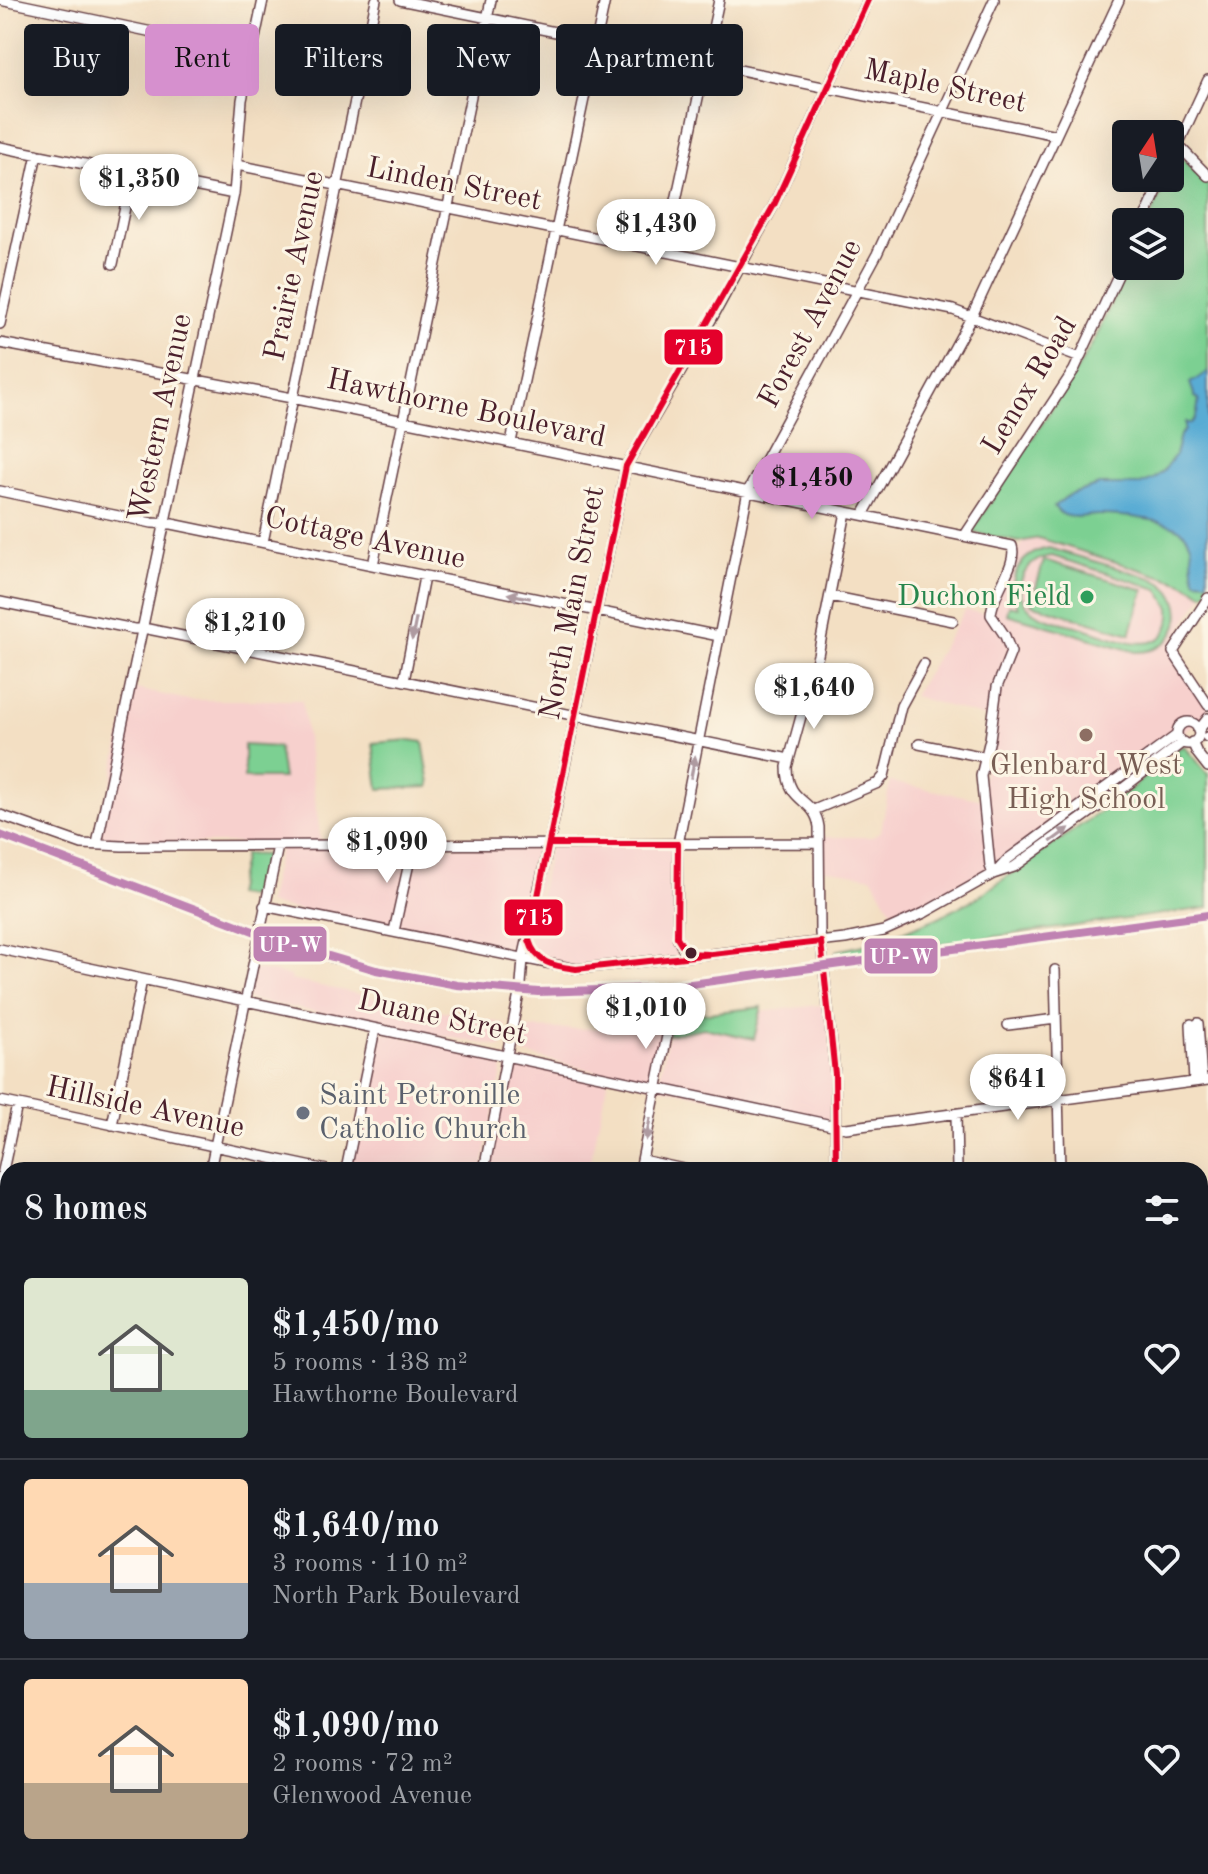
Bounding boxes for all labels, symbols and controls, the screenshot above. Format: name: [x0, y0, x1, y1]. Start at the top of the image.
chip: Buy: [24, 24, 129, 96]
chip: Rent: [145, 24, 259, 96]
chip: Filters: [275, 24, 411, 96]
chip: New: [427, 24, 540, 96]
chip: Apartment: [556, 24, 743, 96]
street label: Maple Street: [861, 55, 1029, 119]
north arrow: [1112, 120, 1184, 192]
map controls: [1112, 120, 1184, 280]
street label: Linden Street: [364, 153, 544, 217]
pin: $1,350: [74, 154, 204, 222]
text: $1,350: [98, 167, 180, 193]
street label: Prairie Avenue: [260, 168, 330, 364]
pin: $1,430: [591, 199, 721, 267]
button: layers: [1112, 208, 1184, 280]
text: $1,430: [615, 212, 697, 238]
street label: Forest Avenue: [754, 235, 868, 413]
street label: Western Avenue: [124, 311, 198, 525]
street label: Lenox Road: [977, 312, 1083, 460]
line badge: 715: [663, 328, 724, 366]
text: 715: [674, 338, 712, 360]
street label: Hawthorne Boulevard: [324, 365, 608, 453]
pin: $1,450: [747, 453, 877, 521]
text: $1,450: [771, 466, 853, 492]
street label: North Main Street: [536, 483, 610, 723]
street label: Cottage Avenue: [262, 503, 468, 575]
place label: Duchon Field: [897, 582, 1071, 612]
marker: Duchon Field: [1078, 588, 1096, 606]
one-way arrow: [507, 589, 532, 601]
pin: $1,210: [180, 598, 310, 666]
text: $1,210: [204, 611, 286, 637]
one-way arrow: [407, 617, 420, 642]
pin: $1,640: [749, 663, 879, 731]
text: $1,640: [773, 676, 855, 702]
marker: Glenbard West High School: [1077, 726, 1095, 744]
place label: Glenbard West High School: [990, 751, 1182, 815]
one-way arrow: [688, 754, 700, 779]
pin: $1,090: [322, 817, 452, 885]
one-way arrow: [1049, 827, 1071, 843]
text: $1,090: [346, 830, 428, 856]
line badge: 715: [503, 898, 564, 937]
text: 715: [515, 908, 553, 930]
line badge: UP-W: [252, 925, 328, 963]
text: UP-W: [258, 935, 323, 957]
line badge: UP-W: [863, 937, 939, 975]
unlabelled marker: [683, 945, 699, 961]
text: UP-W: [869, 947, 934, 969]
pin: $1,010: [581, 983, 711, 1051]
street label: Duane Street: [355, 985, 529, 1051]
text: $1,010: [605, 996, 687, 1022]
pin: $641: [971, 1054, 1065, 1122]
text: $641: [988, 1067, 1048, 1093]
street label: Hillside Avenue: [43, 1072, 247, 1144]
place label: Saint Petronille Catholic Church: [319, 1081, 527, 1145]
marker: Saint Petronille Catholic Church: [294, 1104, 312, 1122]
one-way arrow: [641, 1117, 654, 1142]
icon: filters: [1140, 1188, 1184, 1232]
text: 8 homes: [24, 1193, 147, 1227]
text: $1,450/mo: [272, 1309, 440, 1343]
icon: home: [88, 1310, 184, 1406]
icon: heart: [1140, 1336, 1184, 1380]
text: 5 rooms · 138 m²: [272, 1350, 468, 1376]
text: Hawthorne Boulevard: [272, 1382, 519, 1408]
text: $1,640/mo: [272, 1510, 440, 1544]
icon: home: [88, 1511, 184, 1607]
icon: heart: [1140, 1537, 1184, 1581]
text: 3 rooms · 110 m²: [272, 1551, 468, 1577]
text: North Park Boulevard: [272, 1583, 521, 1609]
text: $1,090/mo: [272, 1710, 440, 1744]
icon: home: [88, 1711, 184, 1807]
icon: heart: [1140, 1737, 1184, 1781]
text: 2 rooms · 72 m²: [272, 1751, 453, 1777]
text: Glenwood Avenue: [272, 1783, 472, 1809]

